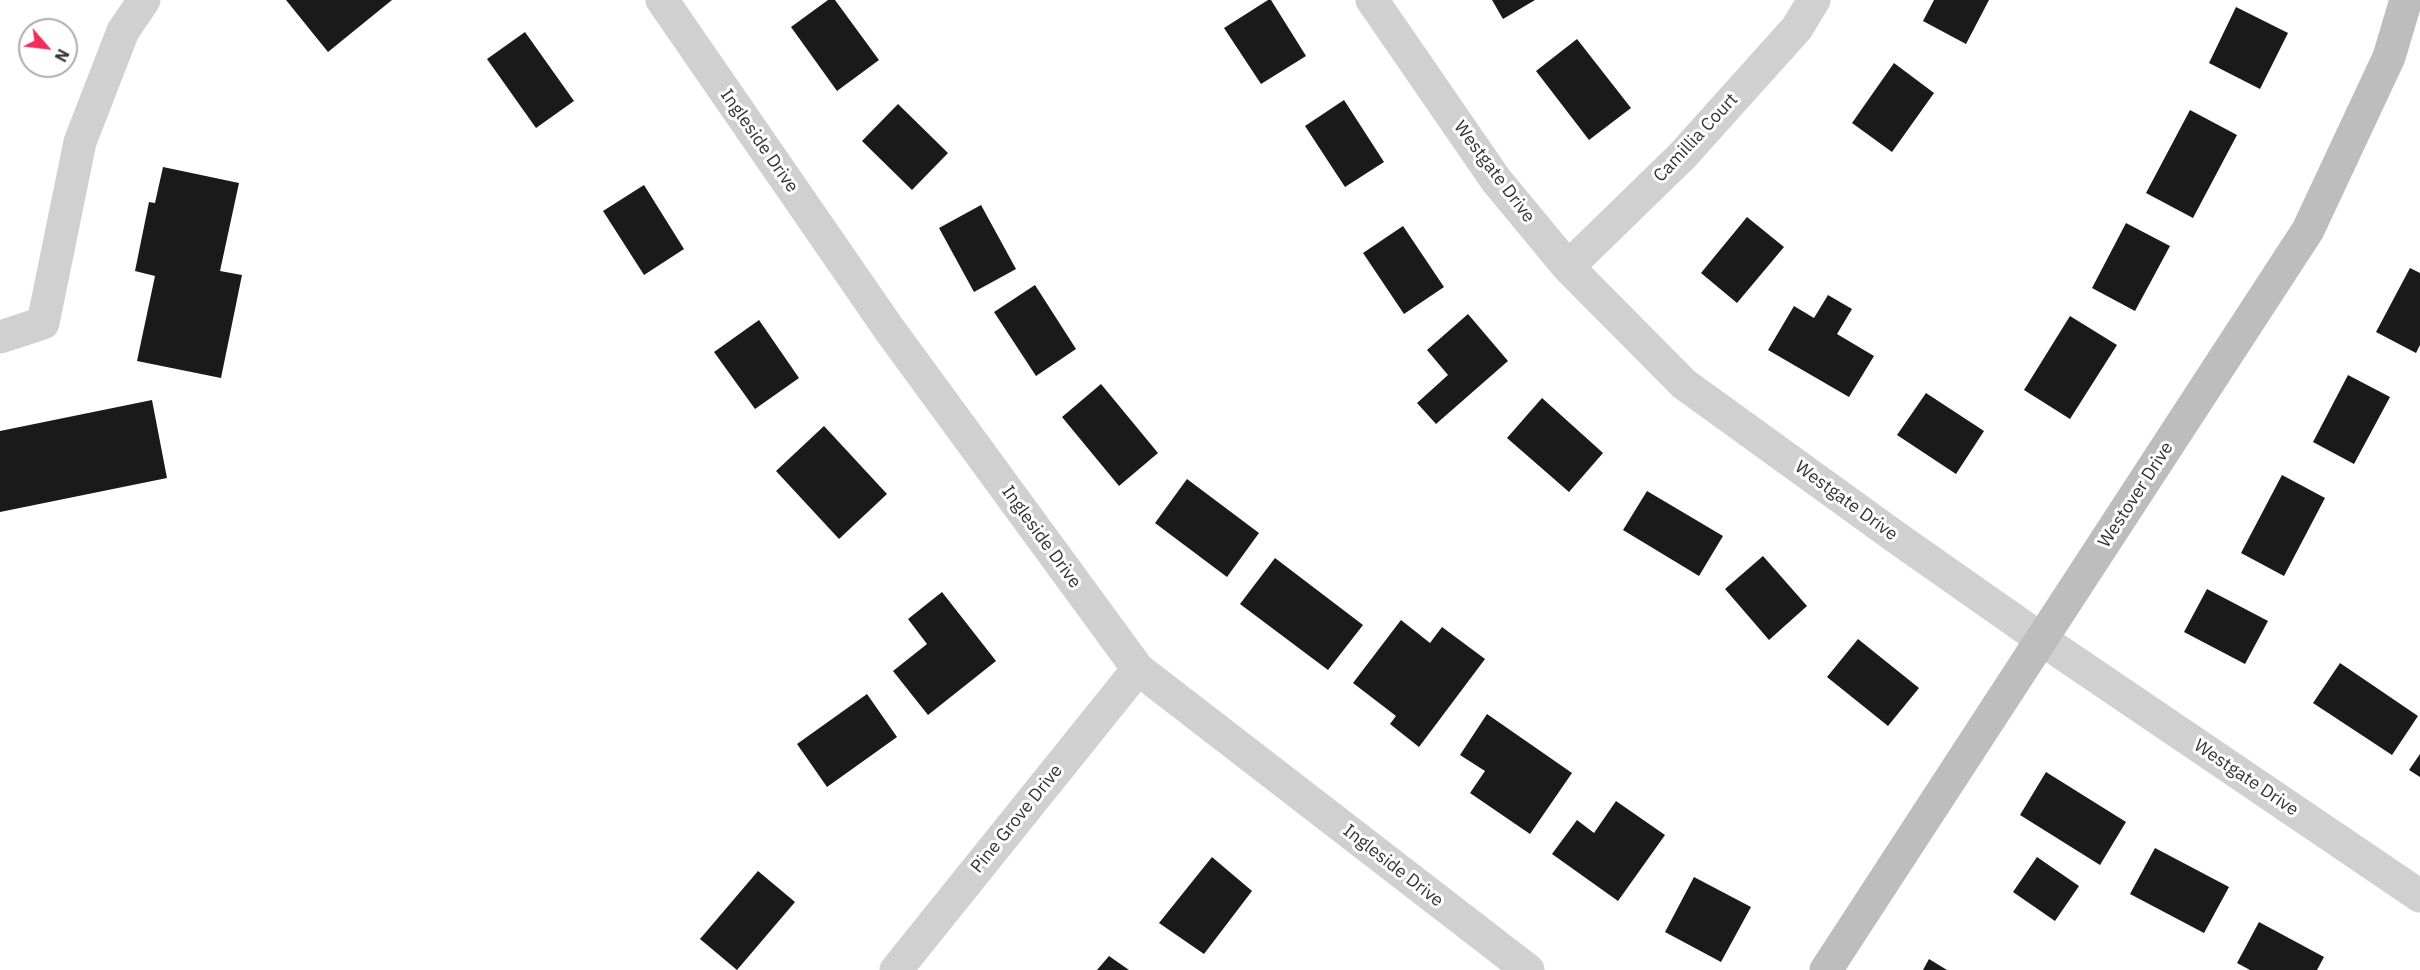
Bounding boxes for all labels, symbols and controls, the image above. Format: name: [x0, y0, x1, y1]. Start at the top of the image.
north arrow: [18, 18, 78, 78]
text: N: [51, 46, 74, 65]
street label: Ingleside Drive: [715, 85, 803, 197]
street label: Camillia Court: [1649, 89, 1743, 187]
street label: Westgate Drive: [1449, 117, 1539, 227]
street label: Westover Drive: [2094, 438, 2178, 552]
street label: Westgate Drive: [1790, 457, 1902, 545]
street label: Ingleside Drive: [997, 482, 1085, 592]
street label: Westgate Drive: [2190, 735, 2302, 821]
street label: Pine Grove Drive: [967, 760, 1067, 878]
street label: Ingleside Drive: [1339, 820, 1447, 912]

